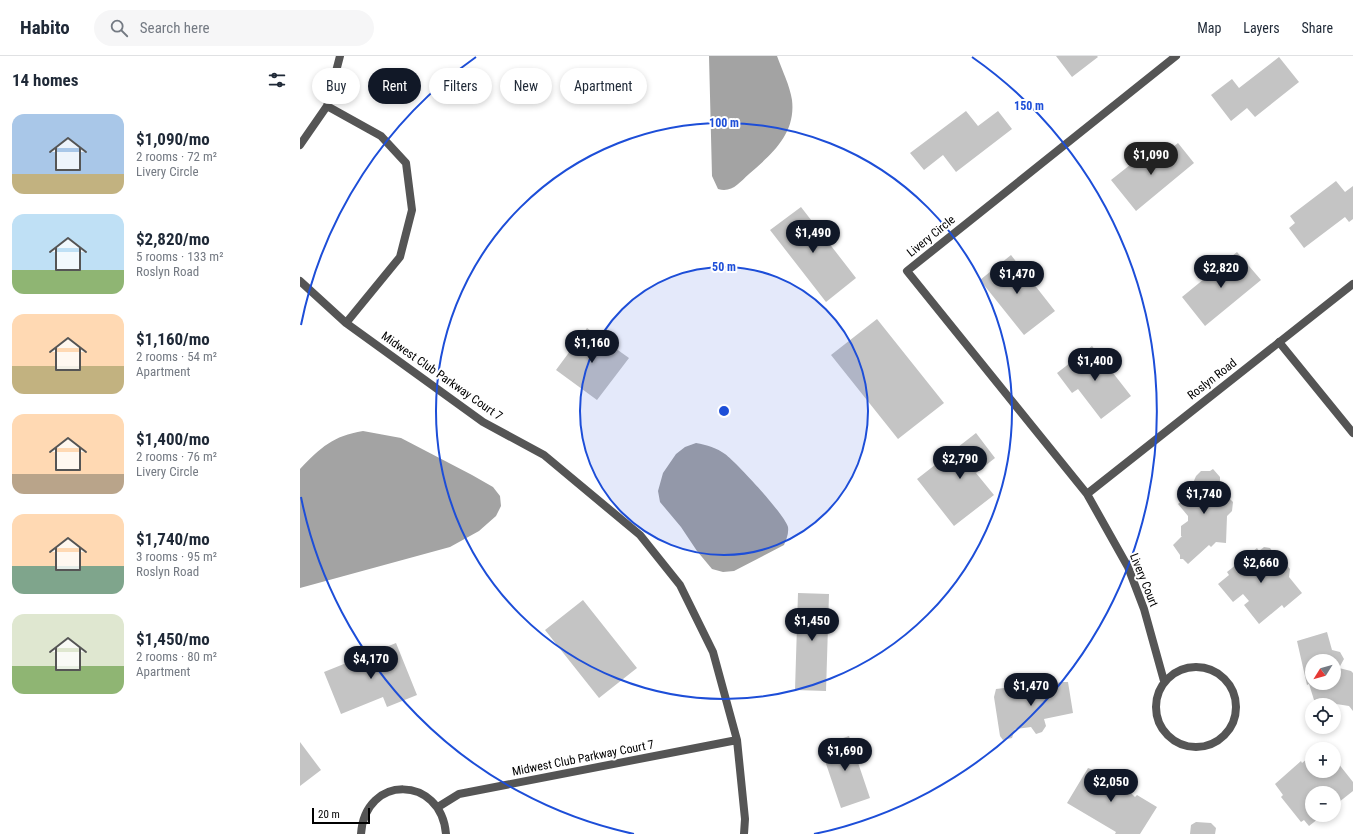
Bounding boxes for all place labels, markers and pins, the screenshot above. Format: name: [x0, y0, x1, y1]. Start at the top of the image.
pin: $1,090: [1118, 142, 1184, 176]
pin: $1,490: [780, 220, 846, 254]
pin: $2,820: [1188, 255, 1254, 289]
pin: $1,470: [984, 261, 1050, 295]
pin: $1,160: [559, 330, 625, 364]
pin: $1,400: [1062, 348, 1128, 382]
centre of rings: [717, 404, 731, 418]
pin: $2,790: [927, 446, 993, 480]
pin: $1,740: [1171, 481, 1237, 515]
pin: $2,660: [1228, 550, 1294, 584]
pin: $1,450: [779, 608, 845, 642]
pin: $4,170: [338, 646, 404, 680]
pin: $1,470: [998, 673, 1064, 707]
pin: $1,690: [812, 738, 878, 772]
pin: $2,050: [1078, 769, 1144, 803]

